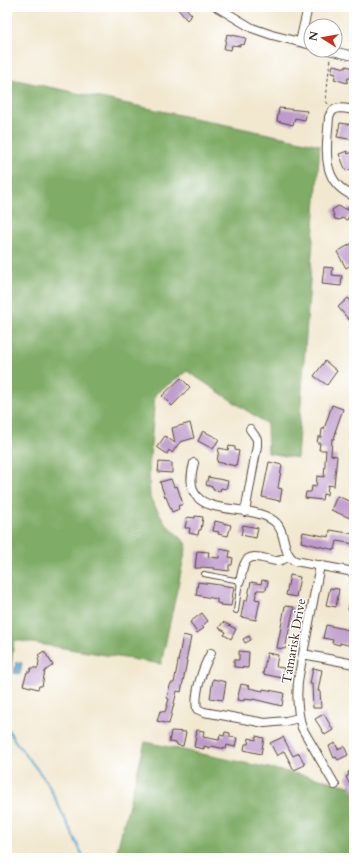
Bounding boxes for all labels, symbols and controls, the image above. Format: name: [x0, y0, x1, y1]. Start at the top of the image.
north arrow: [303, 18, 343, 58]
text: N: [305, 30, 322, 42]
street label: Tamarisk Drive: [278, 597, 310, 685]

